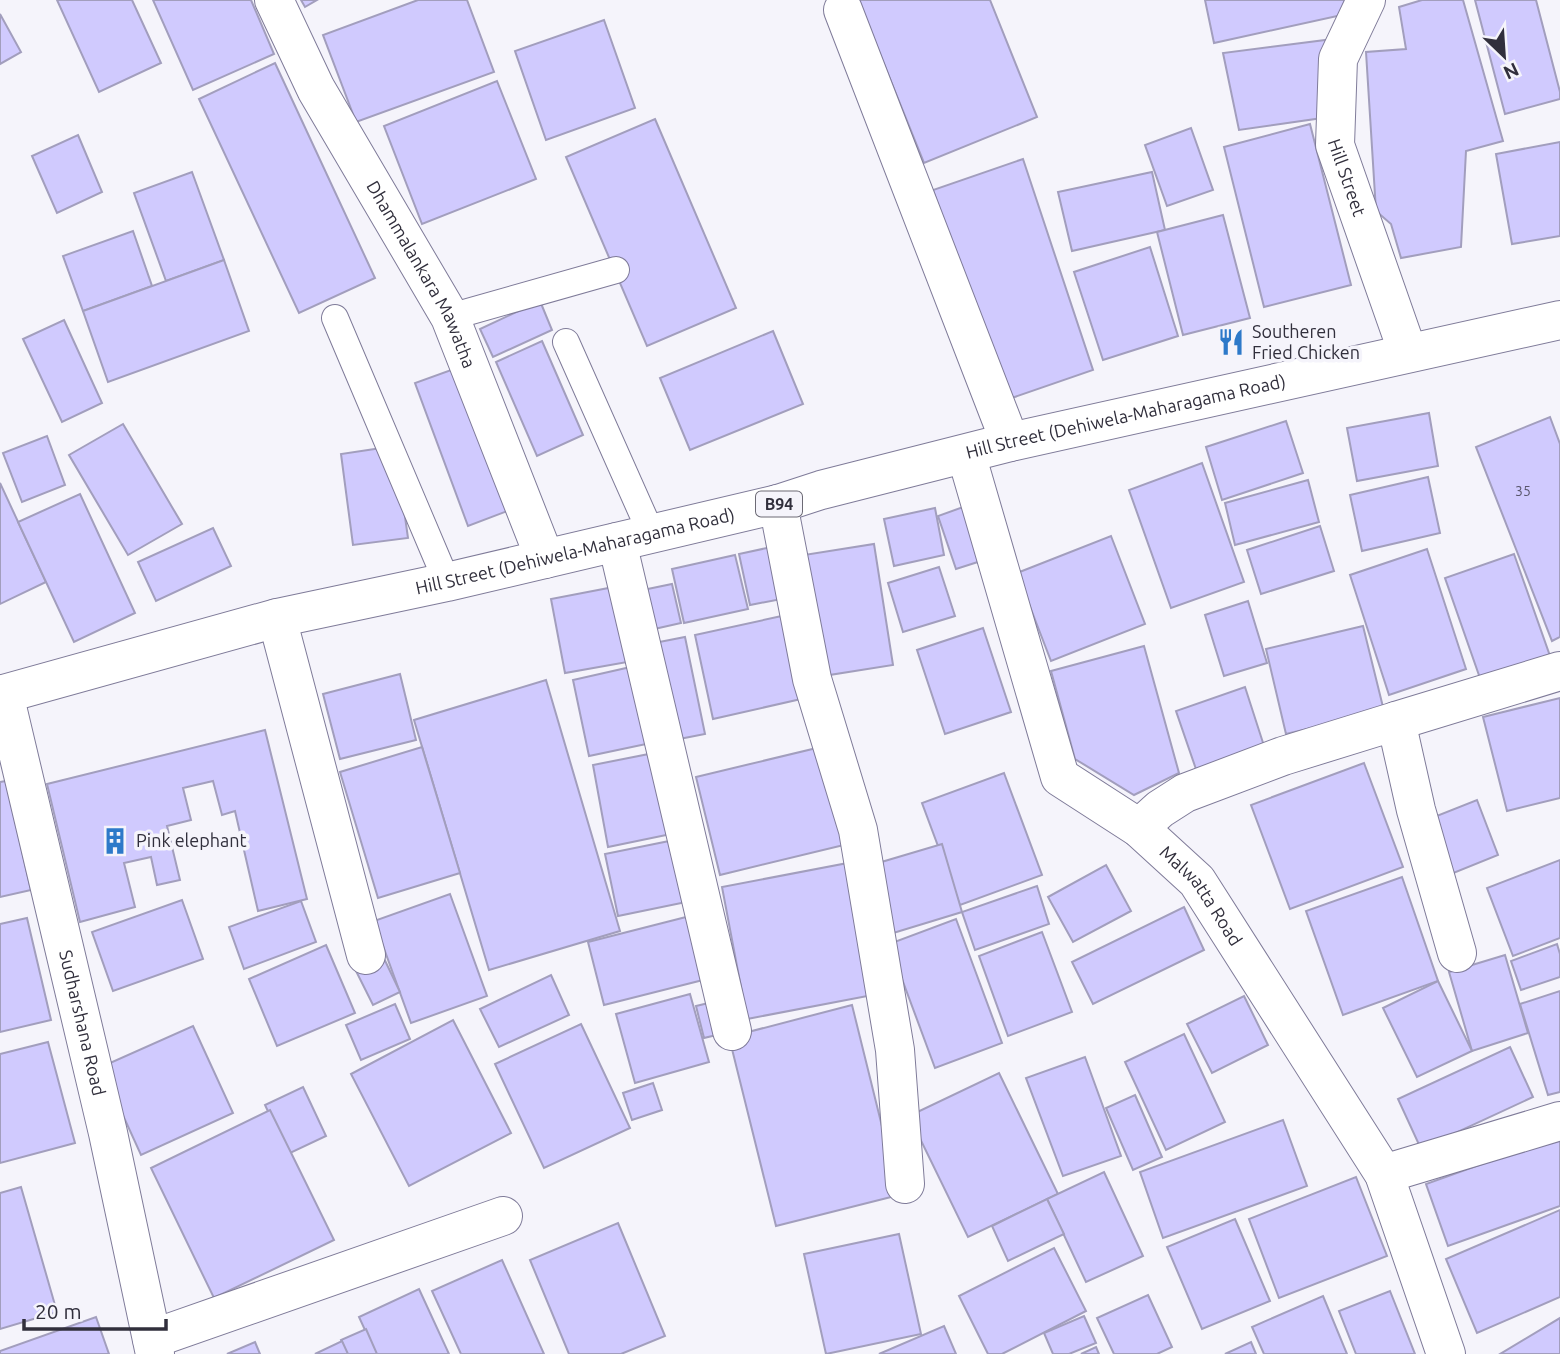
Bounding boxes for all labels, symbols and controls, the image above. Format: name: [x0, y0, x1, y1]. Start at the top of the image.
north arrow: [1469, 21, 1539, 91]
text: N: [1500, 58, 1522, 84]
street label: Hill Street: [1325, 136, 1370, 219]
street label: Dhammalankara Mawatha: [363, 177, 480, 371]
place label: Southeren Fried Chicken: [1252, 321, 1360, 362]
restaurant icon: Southeren Fried Chicken: [1216, 327, 1246, 357]
street label: Hill Street (Dehiwela-Maharagama Road): [963, 370, 1288, 462]
house number: 35: [1515, 483, 1531, 499]
road number: B94: [756, 491, 802, 516]
street label: Hill Street (Dehiwela-Maharagama Road): [413, 504, 737, 597]
building icon: Pink elephant: [100, 826, 130, 856]
place label: Pink elephant: [136, 830, 247, 850]
street label: Malwatta Road: [1156, 841, 1247, 949]
street label: Sudharshana Road: [56, 948, 110, 1098]
scale bar: [24, 1288, 166, 1332]
text: 20 m: [35, 1299, 82, 1323]

